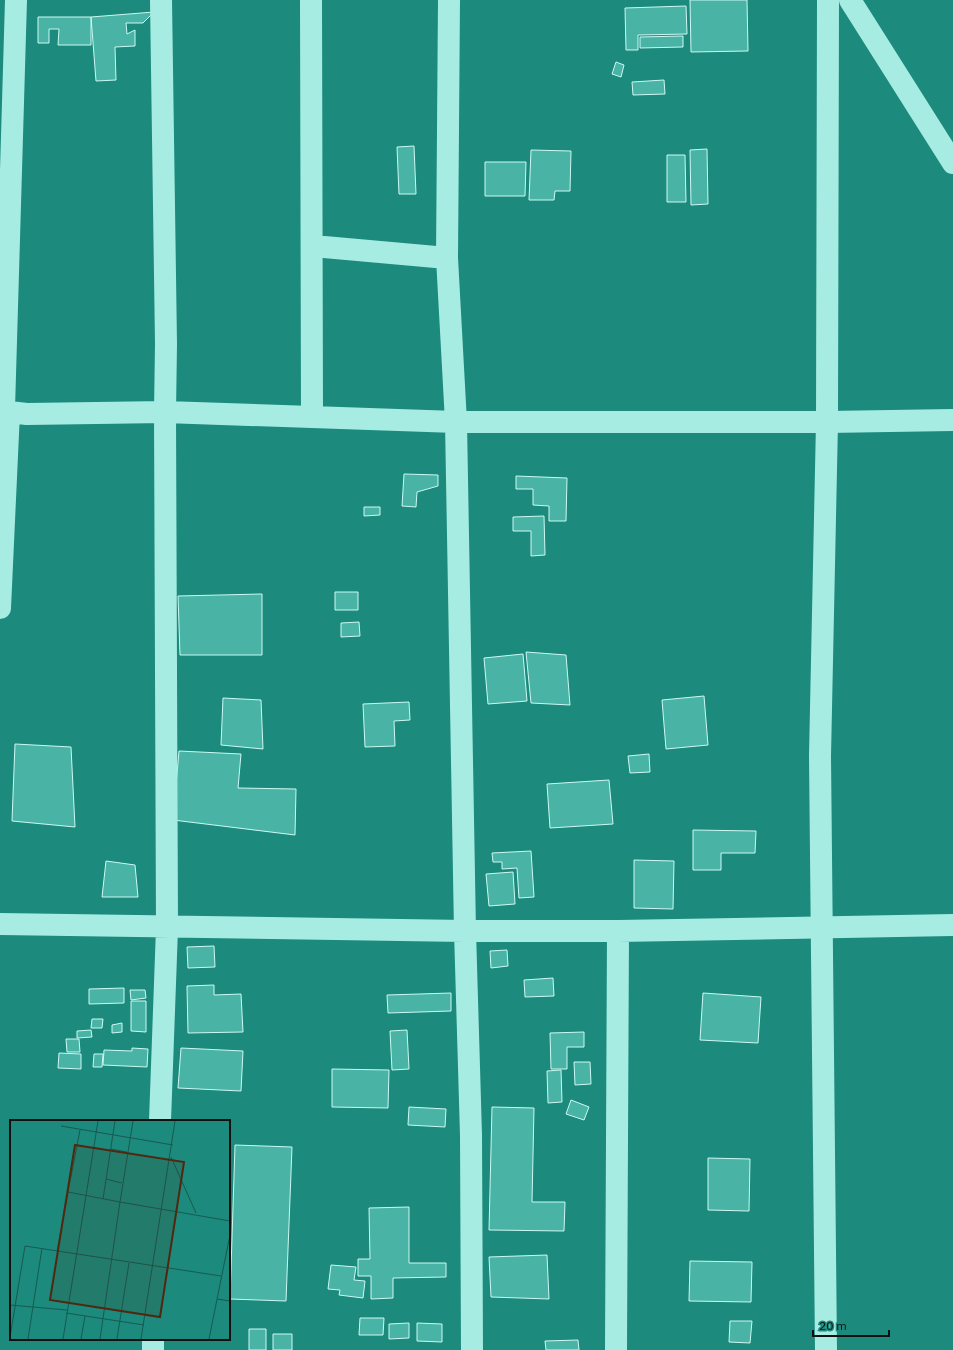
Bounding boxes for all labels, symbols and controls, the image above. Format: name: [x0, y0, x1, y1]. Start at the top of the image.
inset map: [10, 1120, 230, 1340]
scale bar: [813, 1312, 889, 1338]
text: 20 m: [819, 1318, 847, 1333]

